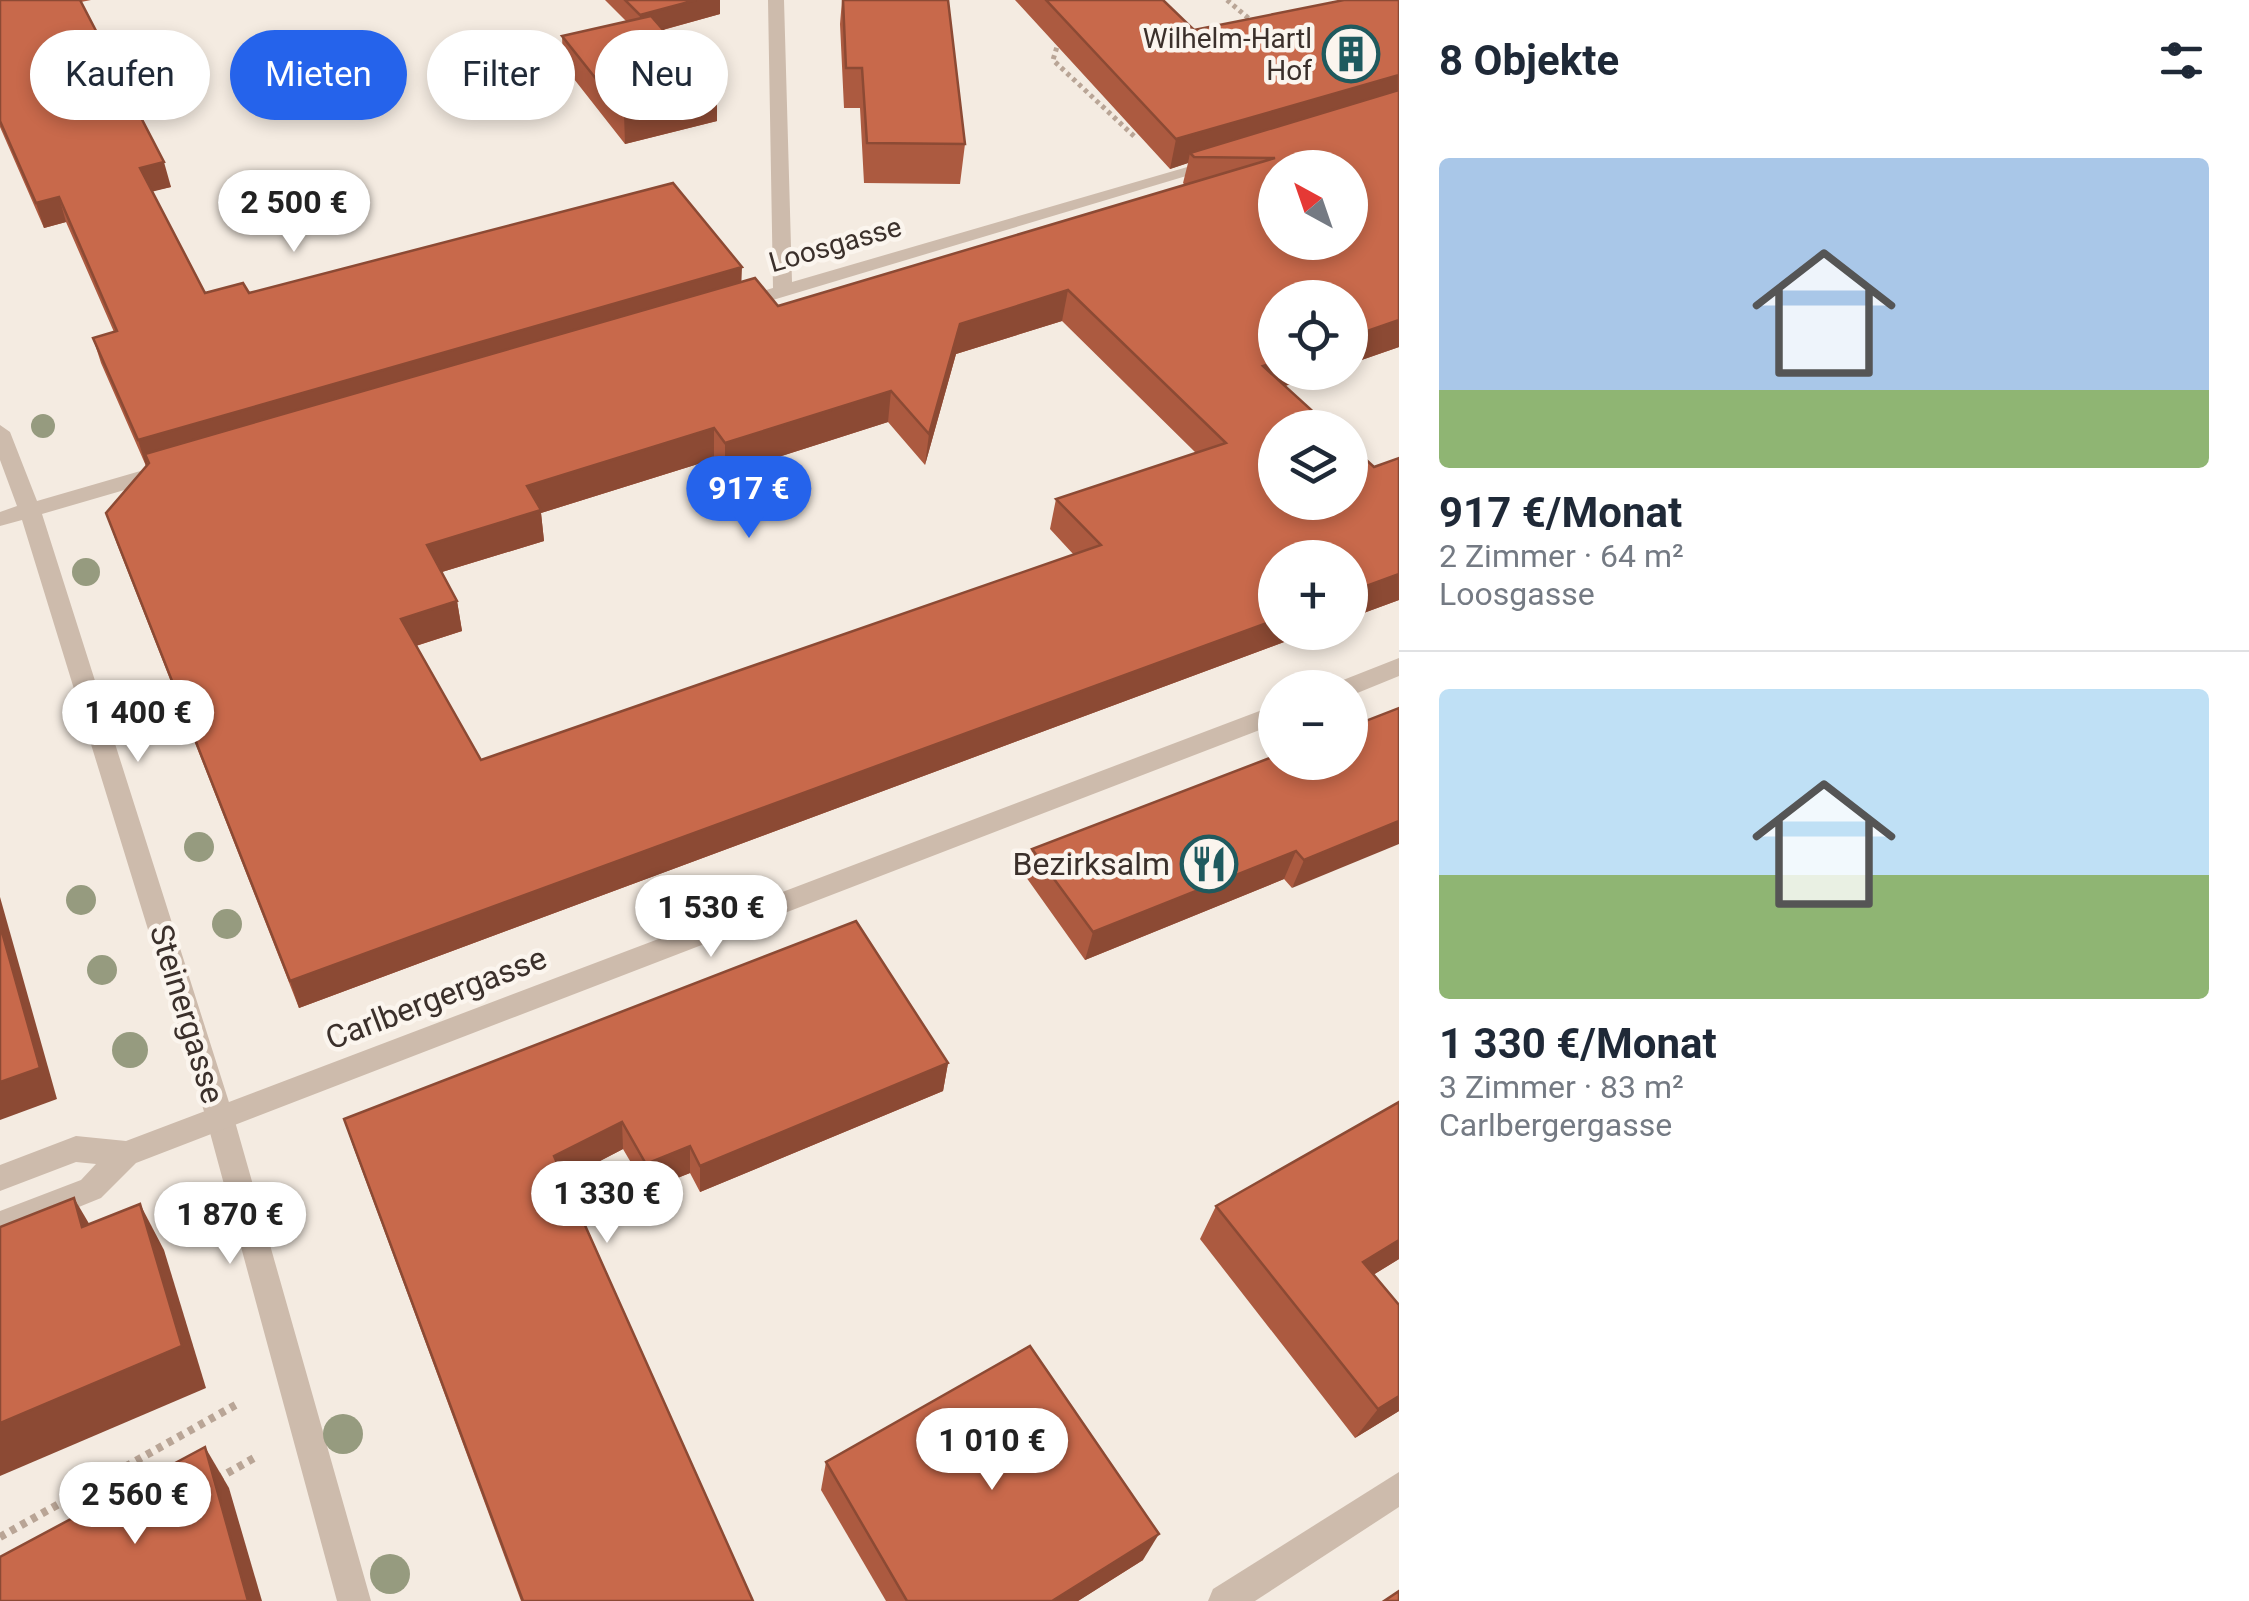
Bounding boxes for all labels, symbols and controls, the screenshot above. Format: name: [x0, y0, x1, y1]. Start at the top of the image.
place label: Wilhelm-Hartl Hof: [1143, 22, 1312, 87]
building icon: Wilhelm-Hartl Hof: [1321, 24, 1381, 84]
chip: Kaufen: [30, 30, 210, 120]
chip: Mieten: [230, 30, 407, 120]
chip: Filter: [427, 30, 575, 120]
chip: Neu: [595, 30, 728, 120]
icon: filters: [2154, 33, 2209, 88]
text: 8 Objekte: [1439, 36, 1619, 85]
north arrow: [1258, 150, 1368, 260]
map controls: [1258, 150, 1368, 780]
pin: 2 500 €: [202, 170, 386, 255]
text: 2 500 €: [240, 183, 348, 221]
street label: Loosgasse: [765, 210, 905, 279]
icon: home: [1734, 223, 1914, 403]
button: locate: [1258, 280, 1368, 390]
button: layers: [1258, 410, 1368, 520]
pin: 917 €: [679, 456, 819, 541]
text: 917 €: [708, 469, 790, 507]
text: 917 €/Monat: [1439, 488, 1682, 537]
text: 2 Zimmer · 64 m²: [1439, 537, 1684, 575]
button: +: [1258, 540, 1368, 650]
text: Loosgasse: [1439, 575, 1595, 613]
button: −: [1258, 670, 1368, 780]
pin: 1 400 €: [46, 680, 230, 765]
text: 1 400 €: [84, 693, 192, 731]
icon: home: [1734, 754, 1914, 934]
restaurant icon: Bezirksalm: [1179, 834, 1239, 894]
place label: Bezirksalm: [1013, 845, 1170, 883]
pin: 1 530 €: [619, 875, 803, 960]
text: 1 530 €: [657, 888, 765, 926]
street label: Steinergasse: [142, 920, 232, 1108]
street label: Carlbergergasse: [320, 938, 552, 1058]
text: 1 330 €/Monat: [1439, 1019, 1717, 1068]
text: 3 Zimmer · 83 m²: [1439, 1068, 1684, 1106]
text: Carlbergergasse: [1439, 1106, 1672, 1144]
pin: 1 330 €: [515, 1161, 699, 1246]
text: 1 330 €: [553, 1174, 661, 1212]
pin: 1 870 €: [138, 1182, 322, 1267]
text: 1 870 €: [176, 1195, 284, 1233]
pin: 1 010 €: [900, 1408, 1084, 1493]
text: 1 010 €: [938, 1421, 1046, 1459]
pin: 2 560 €: [43, 1462, 227, 1547]
text: 2 560 €: [81, 1475, 189, 1513]

